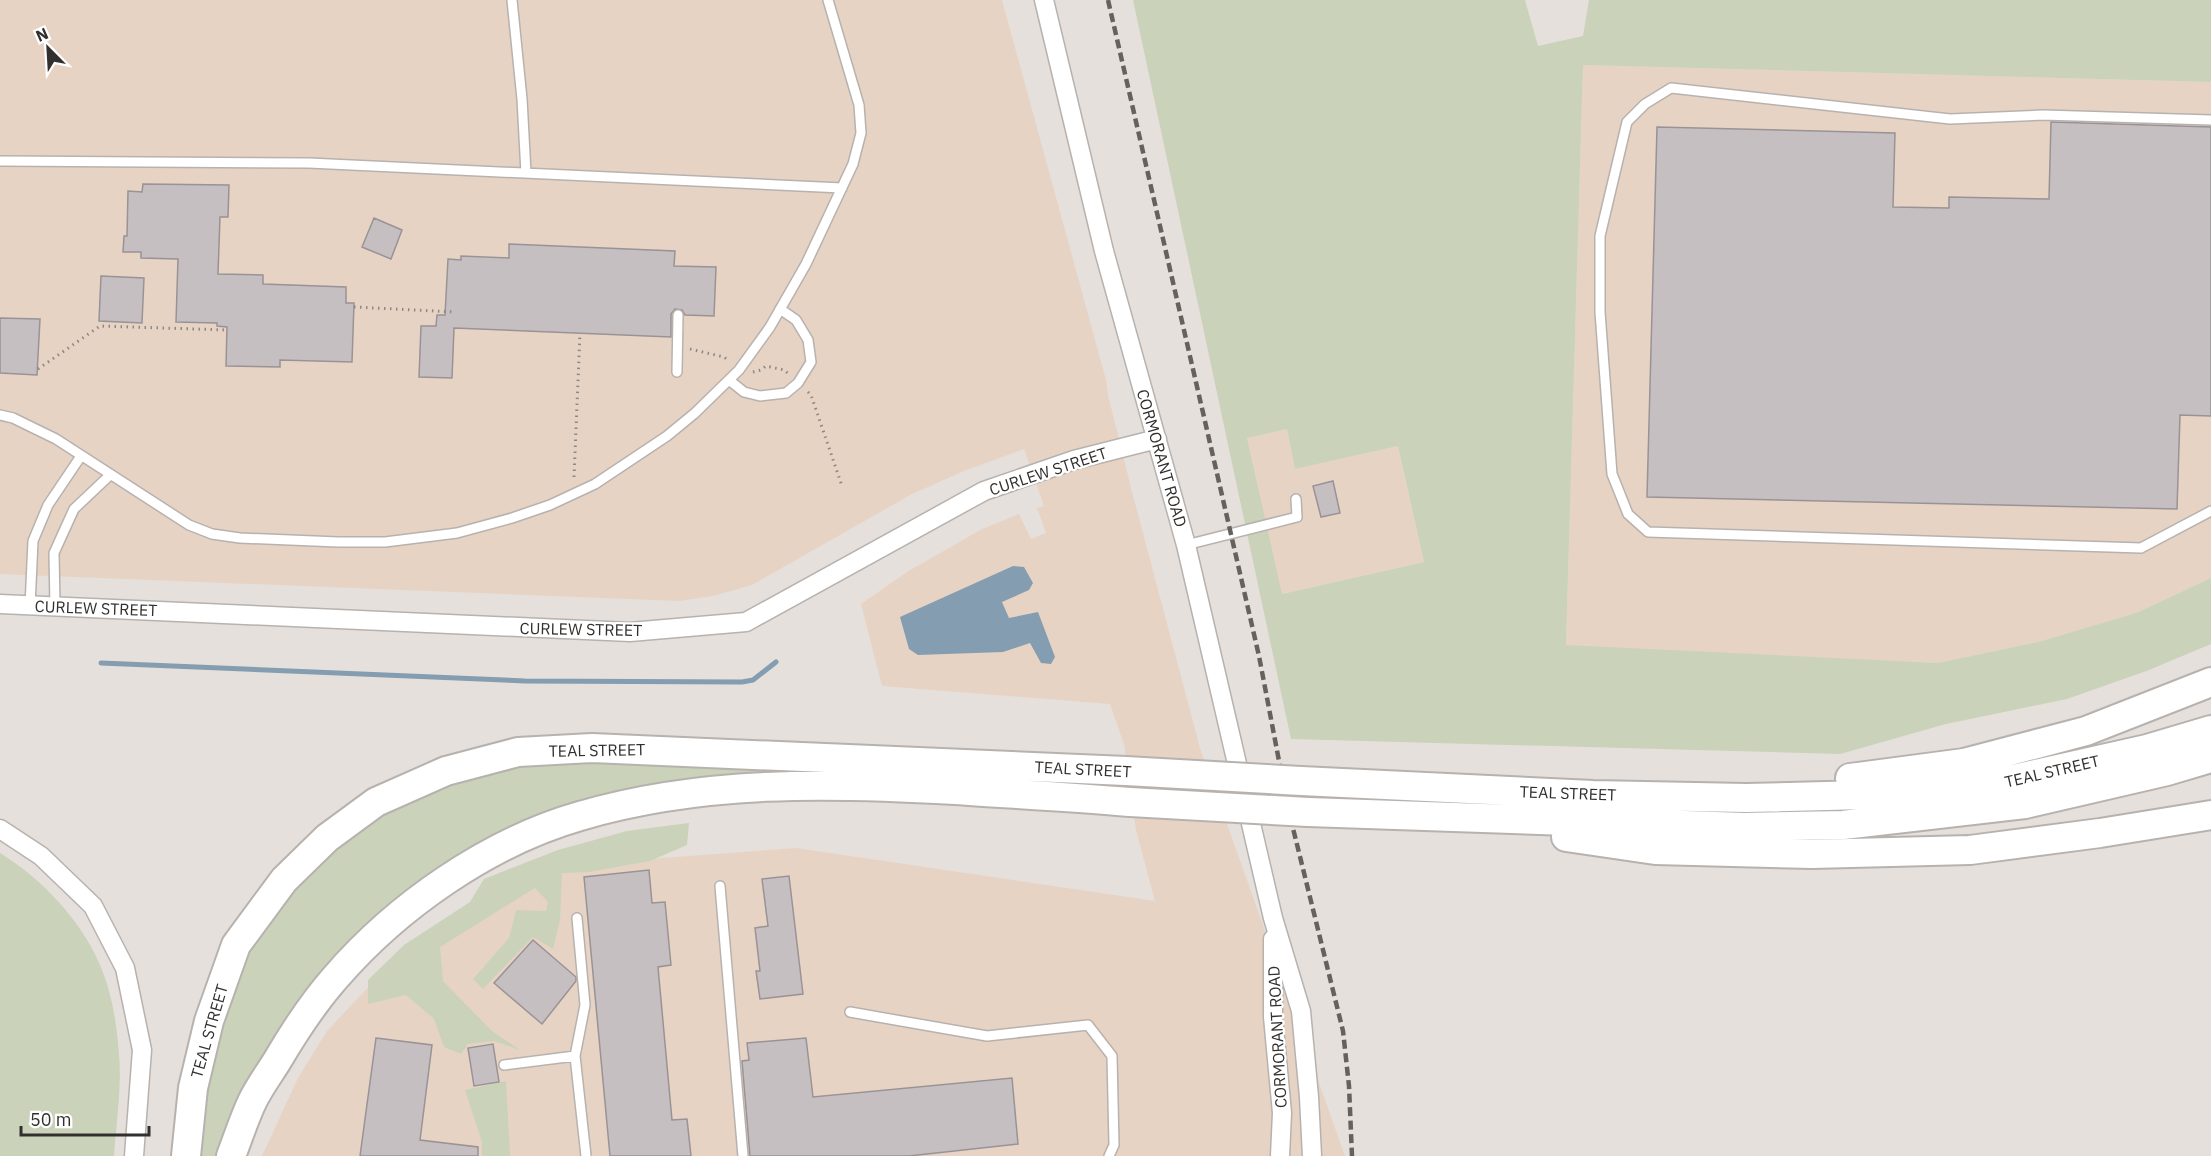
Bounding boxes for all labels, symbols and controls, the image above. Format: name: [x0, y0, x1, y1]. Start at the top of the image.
north arrow: [18, 18, 78, 78]
text: N: [33, 23, 51, 46]
street label: CORMORANT ROAD: [1133, 387, 1191, 529]
street label: CURLEW STREET: [987, 443, 1109, 499]
street label: CURLEW STREET: [34, 596, 158, 620]
street label: CURLEW STREET: [519, 618, 643, 640]
street label: TEAL STREET: [548, 739, 646, 761]
street label: TEAL STREET: [2003, 750, 2101, 792]
street label: TEAL STREET: [1034, 756, 1132, 782]
street label: TEAL STREET: [1519, 781, 1617, 805]
street label: CORMORANT ROAD: [1263, 965, 1291, 1109]
street label: TEAL STREET: [186, 982, 232, 1080]
scale bar: [21, 1099, 148, 1137]
text: 50 m: [30, 1108, 72, 1131]

